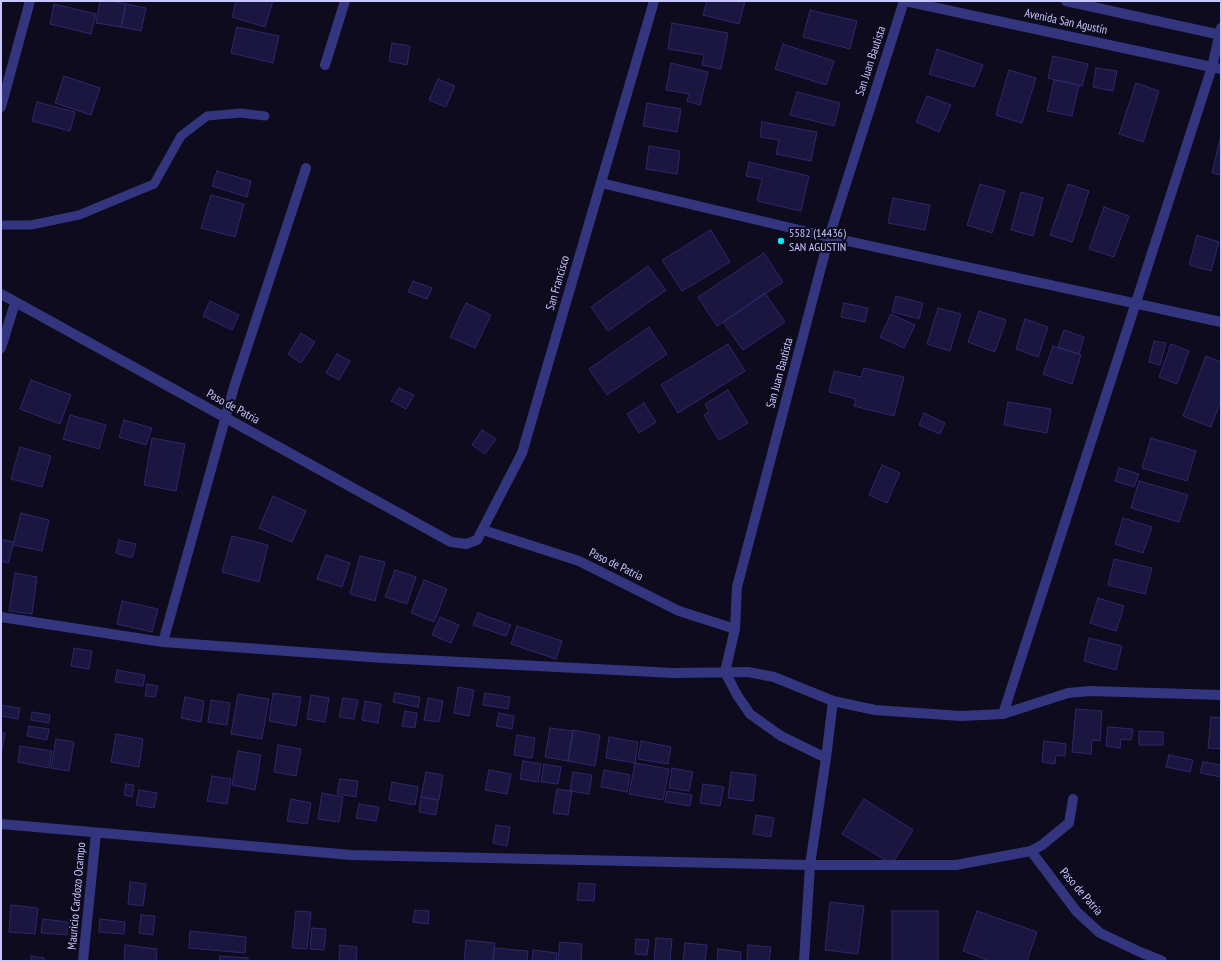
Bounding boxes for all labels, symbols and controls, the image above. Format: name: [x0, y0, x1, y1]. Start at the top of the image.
street label: Avenida San Agustín: [1023, 6, 1109, 38]
street label: San Juan Bautista: [853, 24, 889, 98]
place label: 5582 (14436) SAN AGUSTIN: [789, 227, 846, 255]
marker: 5582 (14436) SAN AGUSTIN: [776, 236, 786, 246]
street label: San Francisco: [543, 254, 573, 312]
street label: San Juan Bautista: [764, 336, 796, 410]
street label: Paso de Patria: [204, 387, 262, 427]
street label: Paso de Patria: [587, 546, 645, 584]
street label: Mauricio Cardozo Ocampo: [65, 842, 89, 950]
street label: Paso de Patria: [1056, 865, 1106, 919]

